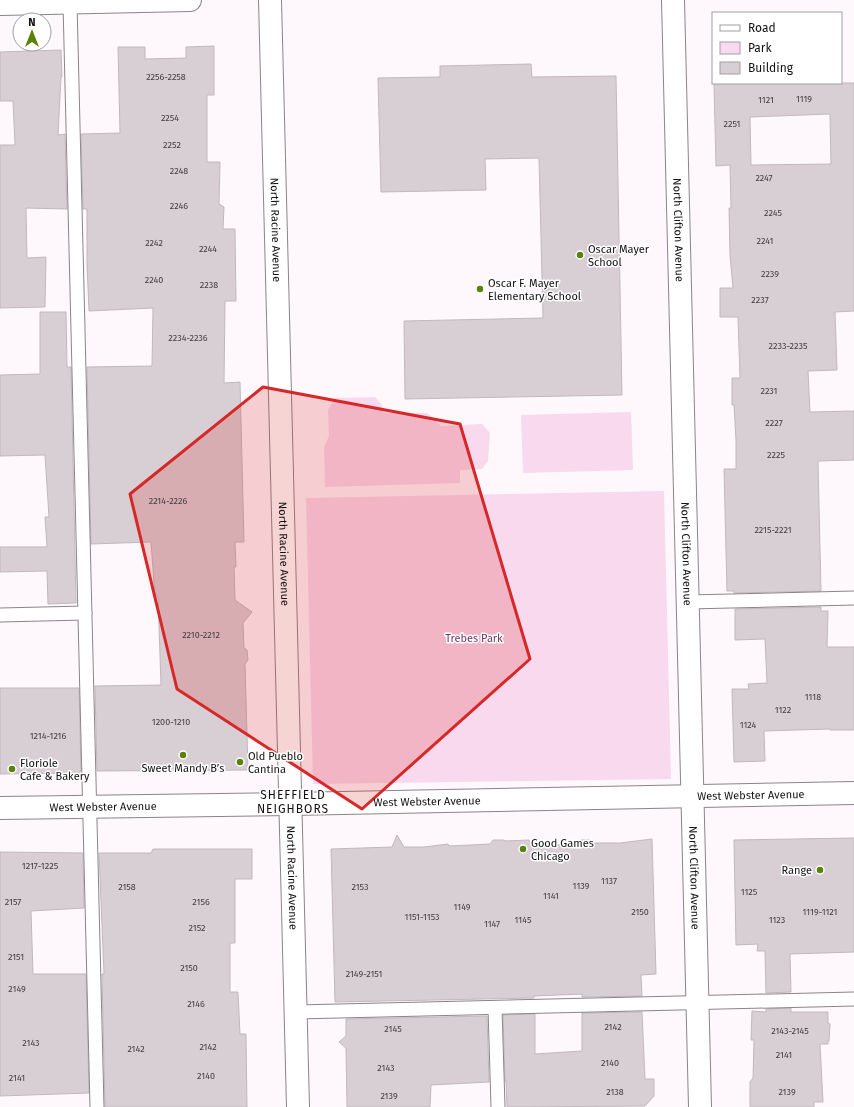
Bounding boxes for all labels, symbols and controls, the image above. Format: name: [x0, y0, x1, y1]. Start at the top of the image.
north arrow: [12, 12, 52, 52]
legend: [712, 12, 842, 84]
text: N: [28, 16, 36, 29]
text: Road: [748, 21, 776, 35]
text: Park: [748, 41, 772, 55]
text: Building: [748, 61, 794, 75]
house number: 2256-2258: [146, 72, 186, 82]
house number: 1119: [796, 94, 812, 104]
house number: 1121: [758, 95, 774, 105]
house number: 2254: [161, 113, 179, 123]
house number: 2251: [724, 119, 740, 129]
house number: 2252: [163, 140, 181, 150]
house number: 2248: [170, 166, 188, 176]
house number: 2247: [755, 173, 773, 183]
street label: North Racine Avenue: [268, 178, 284, 282]
street label: North Clifton Avenue: [671, 178, 686, 282]
house number: 2246: [170, 201, 188, 211]
house number: 2245: [764, 208, 782, 218]
house number: 2241: [757, 236, 773, 246]
house number: 2242: [145, 238, 163, 248]
place label: Oscar Mayer School: [588, 243, 650, 269]
house number: 2244: [199, 244, 217, 254]
marker: Oscar Mayer School: [575, 250, 585, 260]
house number: 2239: [761, 269, 779, 279]
house number: 2240: [145, 275, 163, 285]
place label: Oscar F. Mayer Elementary School: [488, 277, 581, 303]
house number: 2238: [200, 280, 218, 290]
marker: Oscar F. Mayer Elementary School: [475, 284, 485, 294]
house number: 2237: [751, 295, 769, 305]
house number: 2234-2236: [168, 333, 208, 343]
house number: 2233-2235: [769, 341, 808, 351]
house number: 2231: [760, 386, 778, 396]
house number: 2227: [765, 418, 783, 428]
house number: 2225: [767, 450, 785, 460]
house number: 2214-2226: [149, 496, 188, 506]
street label: North Racine Avenue: [276, 501, 292, 606]
street label: North Clifton Avenue: [679, 502, 694, 606]
house number: 2215-2221: [754, 525, 792, 535]
house number: 2210-2212: [182, 630, 220, 640]
park label: Trebes Park: [445, 632, 503, 645]
house number: 1118: [805, 692, 821, 702]
house number: 1122: [775, 705, 791, 715]
house number: 1200-1210: [152, 717, 190, 727]
house number: 1124: [740, 720, 757, 730]
house number: 1214-1216: [30, 731, 67, 741]
marker: Sweet Mandy B’s: [178, 750, 188, 760]
place label: Old Pueblo Cantina: [248, 750, 303, 776]
place label: Floriole Cafe & Bakery: [20, 757, 90, 783]
marker: Old Pueblo Cantina: [235, 757, 245, 767]
place label: Sweet Mandy B’s: [142, 762, 224, 775]
marker: Floriole Cafe & Bakery: [7, 764, 17, 774]
street label: West Webster Avenue: [697, 787, 805, 803]
district label: SHEFFIELD NEIGHBORS: [257, 788, 329, 816]
street label: West Webster Avenue: [373, 794, 481, 809]
street label: West Webster Avenue: [49, 799, 157, 814]
street label: North Racine Avenue: [284, 825, 300, 930]
street label: North Clifton Avenue: [687, 826, 702, 930]
place label: Good Games Chicago: [531, 837, 594, 863]
marker: Good Games Chicago: [518, 844, 528, 854]
house number: 1217-1225: [22, 861, 59, 871]
place label: Range: [781, 864, 812, 877]
marker: Range: [815, 865, 825, 875]
house number: 1137: [601, 876, 617, 886]
house number: 1139: [573, 881, 590, 891]
house number: 2158: [118, 882, 136, 892]
house number: 2153: [351, 882, 369, 892]
house number: 1125: [741, 887, 758, 897]
house number: 1141: [543, 891, 559, 901]
house number: 2157: [5, 897, 21, 907]
house number: 2156: [192, 897, 210, 907]
house number: 1149: [453, 902, 471, 912]
house number: 2150: [631, 907, 649, 917]
house number: 1119-1121: [803, 907, 837, 917]
house number: 1151-1153: [404, 912, 440, 922]
house number: 1145: [515, 915, 532, 925]
house number: 1123: [769, 915, 785, 925]
house number: 1147: [484, 919, 500, 929]
house number: 2152: [189, 923, 205, 933]
house number: 2151: [8, 952, 24, 962]
house number: 2150: [180, 963, 198, 973]
house number: 2149-2151: [346, 969, 382, 979]
house number: 2149: [8, 984, 26, 994]
house number: 2146: [187, 999, 205, 1009]
house number: 2142: [604, 1022, 622, 1032]
house number: 2145: [384, 1024, 402, 1034]
house number: 2143-2145: [771, 1026, 809, 1036]
house number: 2143: [22, 1038, 40, 1048]
house number: 2142: [199, 1042, 217, 1052]
house number: 2142: [127, 1044, 145, 1054]
house number: 2141: [776, 1050, 792, 1060]
house number: 2140: [601, 1058, 619, 1068]
house number: 2143: [377, 1063, 395, 1073]
house number: 2140: [197, 1071, 215, 1081]
house number: 2141: [9, 1073, 25, 1083]
house number: 2138: [606, 1087, 624, 1097]
house number: 2139: [778, 1087, 796, 1097]
house number: 2139: [380, 1091, 398, 1101]

